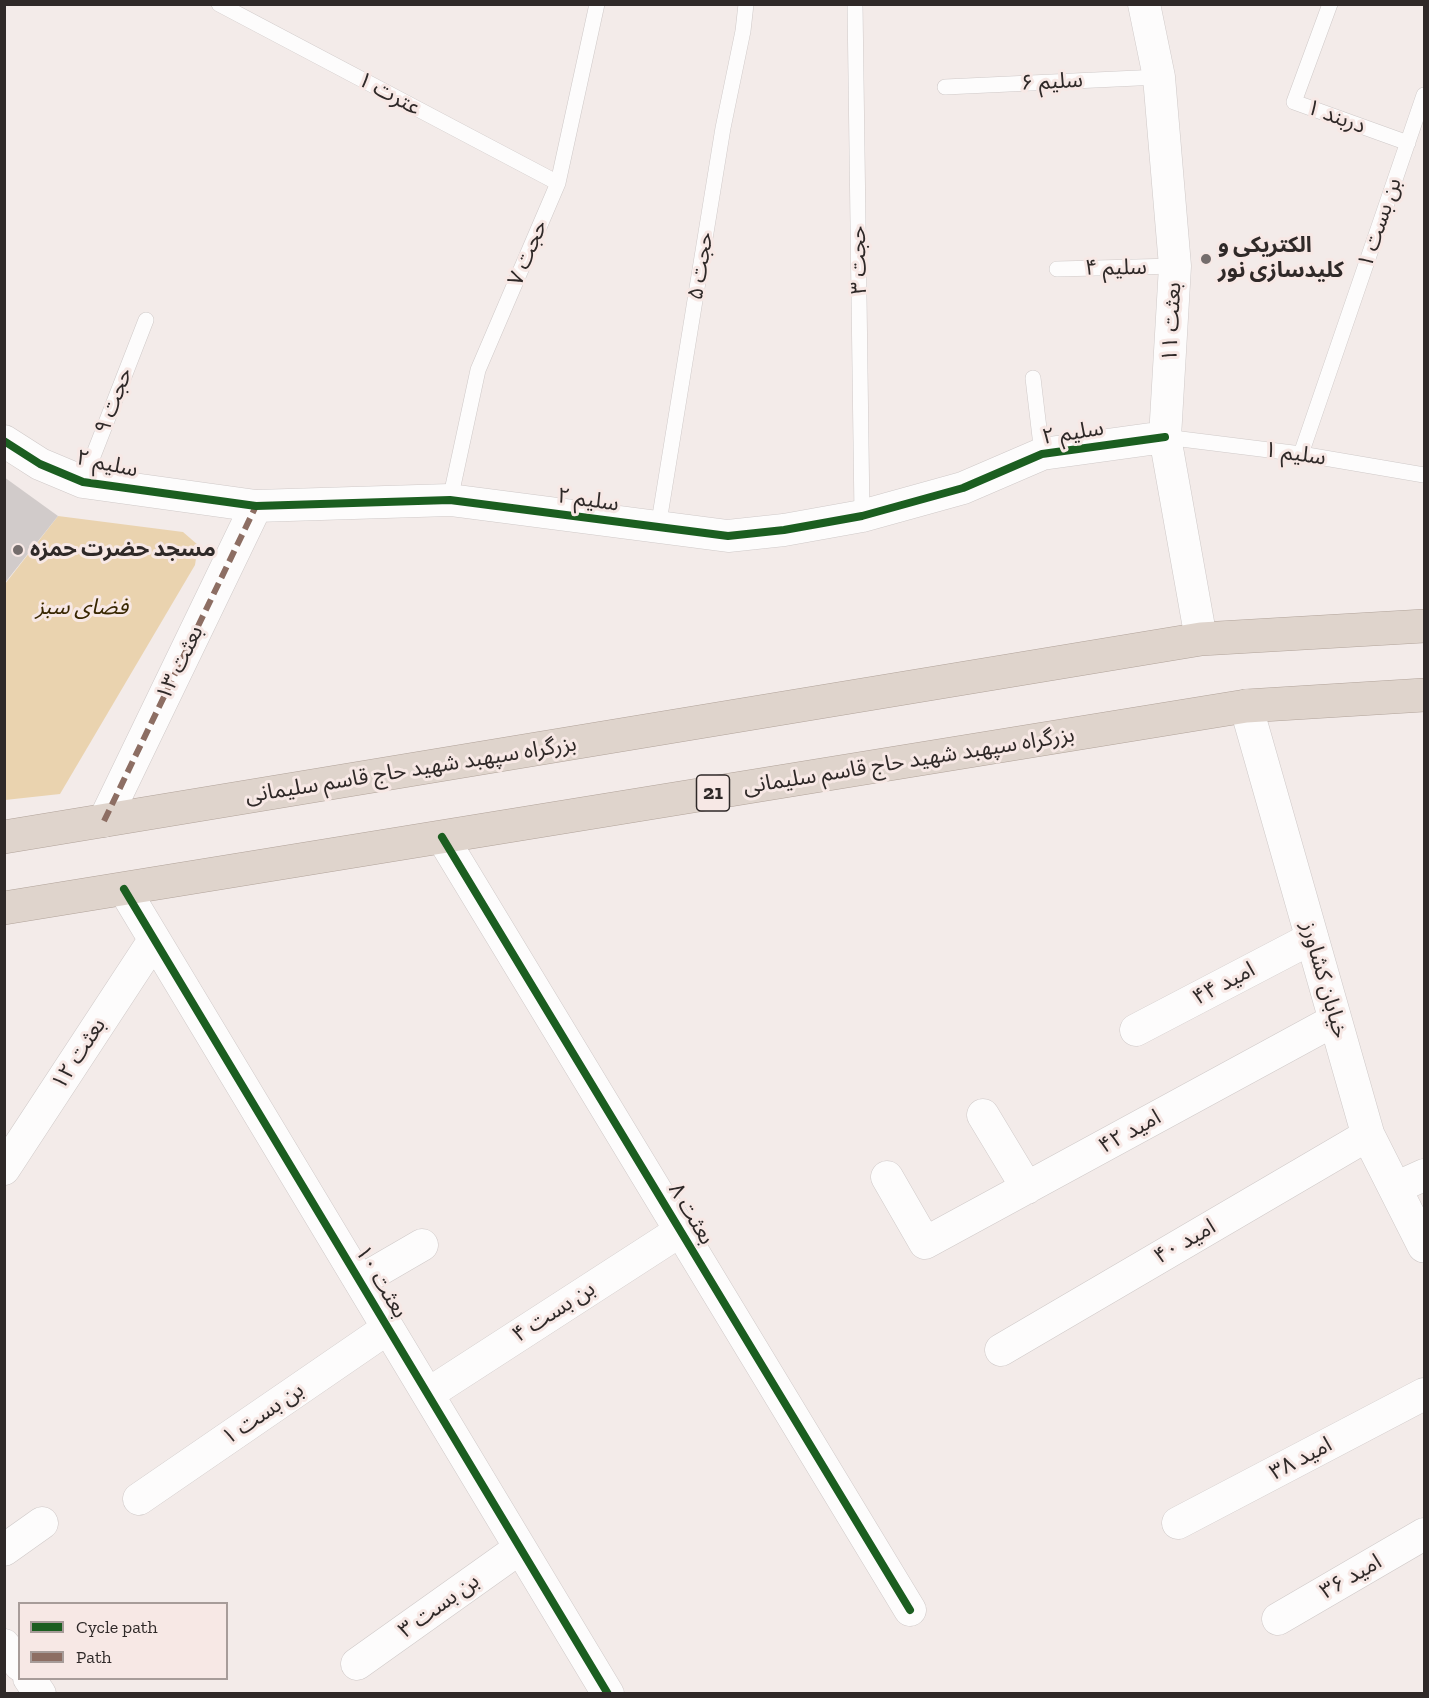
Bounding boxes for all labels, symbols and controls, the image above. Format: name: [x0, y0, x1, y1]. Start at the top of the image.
street label: عترت ۱: [353, 67, 425, 121]
street label: سلیم ۶: [1020, 67, 1084, 97]
street label: دربند ۱: [1303, 94, 1369, 140]
street label: بن بست ۱: [1352, 175, 1408, 271]
street label: حجت ۷: [502, 216, 554, 290]
street label: حجت ۳: [845, 225, 873, 295]
street label: حجت ۵: [683, 230, 719, 302]
place label: الکتریکی و کلیدسازی نور: [1218, 233, 1344, 284]
marker: الکتریکی و کلیدسازی نور: [1199, 252, 1213, 266]
street label: سلیم ۴: [1085, 254, 1147, 282]
street label: بعثت ۱۱: [1157, 281, 1187, 363]
street label: حجت ۹: [89, 364, 139, 438]
street label: سلیم ۲: [1040, 415, 1106, 451]
street label: سلیم ۱: [1262, 437, 1328, 471]
street label: سلیم ۲: [74, 445, 140, 483]
street label: سلیم ۲: [555, 483, 621, 517]
place label: مسجد حضرت حمزه: [30, 537, 216, 563]
marker: مسجد حضرت حمزه: [11, 543, 25, 557]
park label: فضای سبز: [36, 595, 128, 621]
street label: بعثت ۱۳: [151, 621, 209, 705]
street label: بزرگراه سپهبد شهید حاج قاسم سلیمانی: [742, 722, 1076, 800]
street label: بزرگراه سپهبد شهید حاج قاسم سلیمانی: [244, 731, 578, 809]
road number: 21: [696, 775, 730, 811]
street label: خیابان کشاورز: [1295, 919, 1353, 1041]
street label: امید ۴۴: [1188, 957, 1260, 1011]
street label: بعثت ۱۲: [46, 1013, 112, 1095]
street label: امید ۴۲: [1094, 1104, 1166, 1160]
street label: بعثت ۸: [662, 1178, 720, 1250]
street label: امید ۴۰: [1149, 1214, 1221, 1270]
street label: بعثت ۱۰: [349, 1241, 413, 1323]
street label: بن بست ۴: [508, 1276, 600, 1348]
street label: بن بست ۱: [217, 1377, 309, 1451]
street label: امید ۳۸: [1265, 1432, 1337, 1486]
street label: امید ۳۶: [1315, 1549, 1387, 1605]
street label: بن بست ۳: [394, 1568, 484, 1644]
legend: [18, 1602, 228, 1680]
text: Cycle path: [76, 1616, 158, 1638]
text: Path: [76, 1646, 112, 1668]

